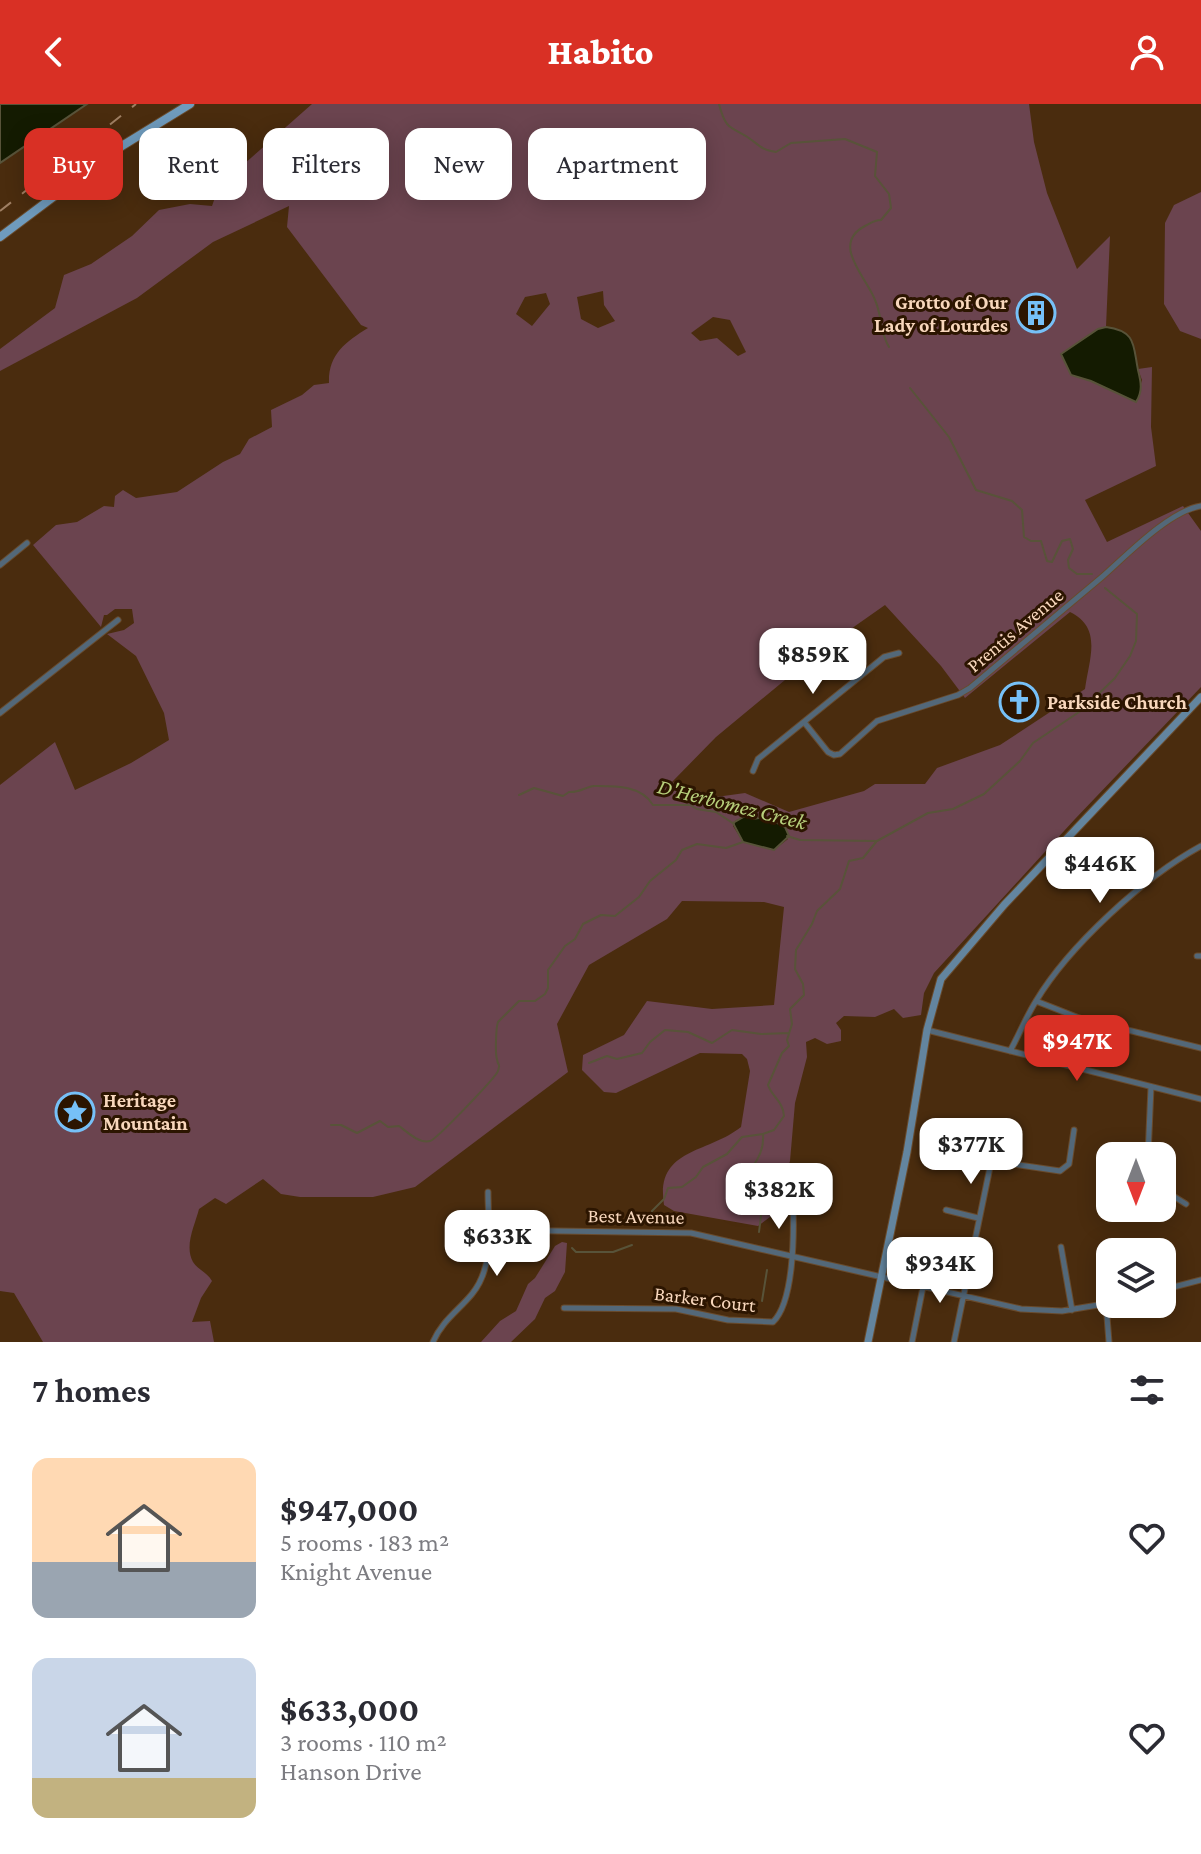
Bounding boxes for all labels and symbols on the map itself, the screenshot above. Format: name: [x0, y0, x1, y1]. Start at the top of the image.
place label: Grotto of Our Lady of Lourdes: [874, 291, 1008, 336]
building icon: Grotto of Our Lady of Lourdes: [1015, 292, 1057, 334]
street label: Prentis Avenue: [962, 583, 1068, 677]
pin: $859K: [757, 628, 869, 696]
church icon: Parkside Church: [998, 681, 1040, 723]
place label: Parkside Church: [1047, 691, 1187, 713]
water label: D'Herbomez Creek: [655, 773, 810, 835]
pin: $446K: [1044, 837, 1156, 905]
pin: $947K: [1021, 1015, 1133, 1083]
place label: Heritage Mountain: [103, 1089, 188, 1134]
place icon: Heritage Mountain: [54, 1091, 96, 1133]
pin: $377K: [915, 1118, 1027, 1186]
north arrow: [1096, 1142, 1176, 1222]
pin: $382K: [723, 1163, 835, 1231]
street label: Best Avenue: [587, 1204, 685, 1228]
pin: $633K: [441, 1210, 553, 1278]
pin: $934K: [884, 1237, 996, 1305]
street label: Barker Court: [653, 1282, 757, 1316]

